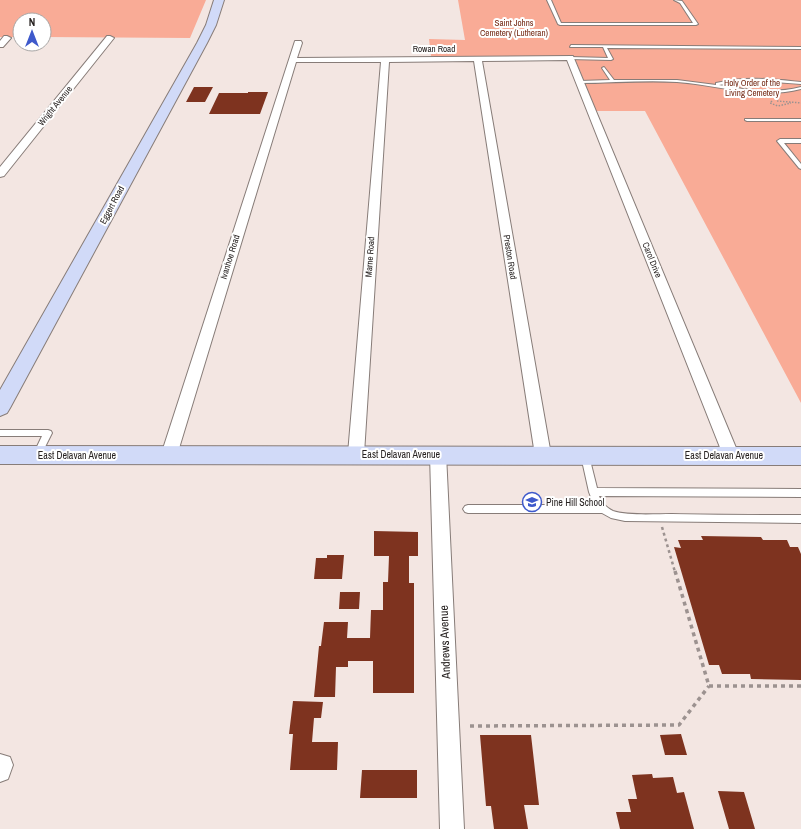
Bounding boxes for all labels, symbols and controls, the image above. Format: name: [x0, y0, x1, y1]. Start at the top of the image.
north arrow: [12, 12, 52, 52]
text: N: [29, 15, 35, 29]
park label: Saint Johns Cemetery (Lutheran): [480, 17, 549, 39]
street label: Rowan Road: [413, 43, 455, 55]
park label: Holy Order of the Living Cemetery: [724, 77, 780, 99]
street label: Wright Avenue: [35, 84, 75, 128]
street label: Eggert Road: [97, 184, 127, 226]
street label: Ivanhoe Road: [218, 233, 242, 281]
street label: Preston Road: [501, 234, 519, 280]
street label: Marne Road: [363, 236, 377, 278]
street label: Carol Drive: [639, 240, 665, 280]
street label: East Delavan Avenue: [362, 448, 441, 461]
street label: East Delavan Avenue: [38, 449, 117, 462]
street label: East Delavan Avenue: [685, 449, 764, 462]
school or university icon: Pine Hill School: [521, 491, 543, 513]
place label: Pine Hill School: [546, 496, 605, 509]
street label: Andrews Avenue: [436, 605, 454, 680]

